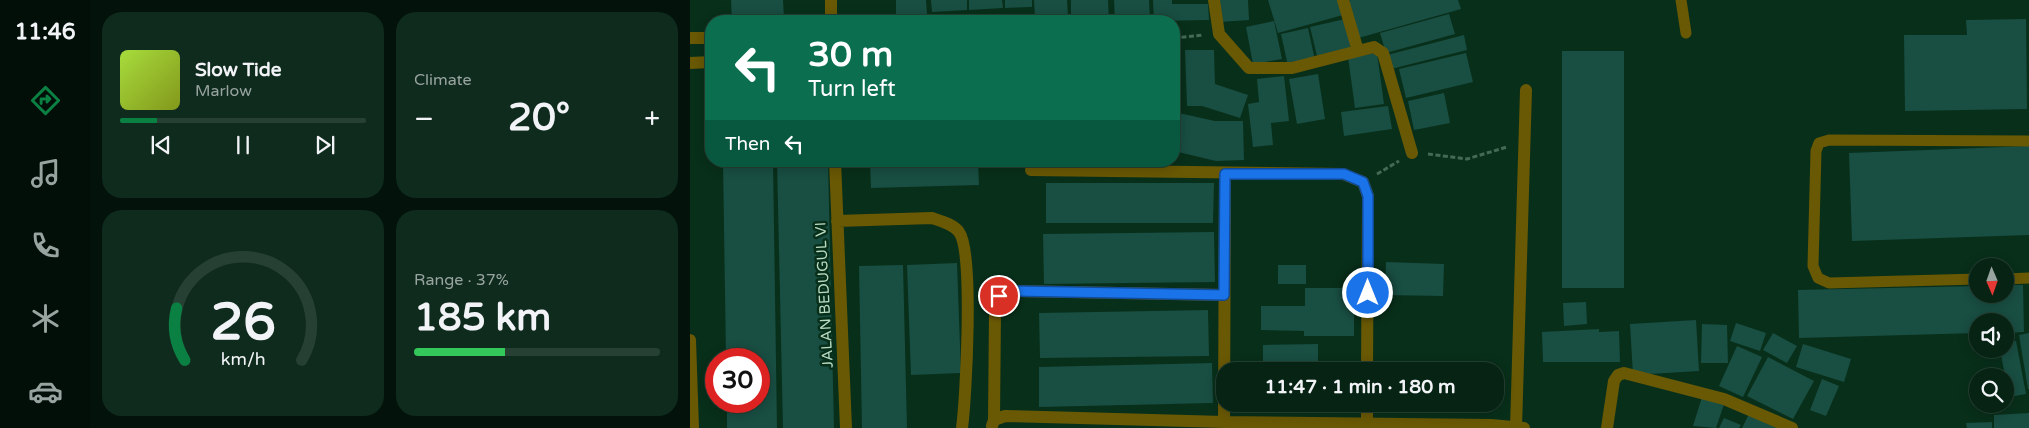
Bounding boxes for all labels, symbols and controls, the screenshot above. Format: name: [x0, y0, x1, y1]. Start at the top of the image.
text: 11:46: [15, 19, 75, 45]
text: 30 m: [808, 34, 893, 76]
icon: left: [725, 35, 790, 100]
text: Slow Tide: [195, 59, 282, 81]
text: Climate: [414, 70, 472, 90]
text: Turn left: [808, 76, 896, 102]
text: Marlow: [195, 81, 252, 101]
icon: directions: [28, 83, 63, 118]
text: 20°: [508, 95, 570, 141]
text: −: [414, 102, 434, 136]
text: +: [644, 102, 660, 136]
icon: left: [780, 130, 808, 158]
icon: previous: [147, 131, 175, 159]
icon: pause: [229, 131, 257, 159]
icon: next: [311, 131, 339, 159]
text: Then: [725, 133, 770, 155]
icon: music: [28, 156, 63, 191]
street label: JALAN BEDUGUL VI: [811, 222, 837, 368]
icon: phone: [28, 228, 63, 263]
north arrow: [1969, 258, 2014, 302]
map controls: [1969, 258, 2014, 413]
position arrow: [1341, 266, 1393, 318]
text: Range · 37%: [414, 270, 509, 290]
pin: [978, 275, 1020, 317]
icon: arrive: [985, 282, 1013, 310]
text: 26: [210, 291, 276, 354]
text: 185 km: [414, 295, 551, 341]
icon: climate: [28, 301, 63, 336]
button: sound: [1969, 313, 2014, 358]
speed limit sign: 30: [705, 348, 770, 413]
text: km/h: [221, 349, 265, 370]
button: search: [1969, 368, 2014, 413]
icon: car: [28, 374, 63, 409]
text: 11:47 · 1 min · 180 m: [1264, 376, 1456, 398]

